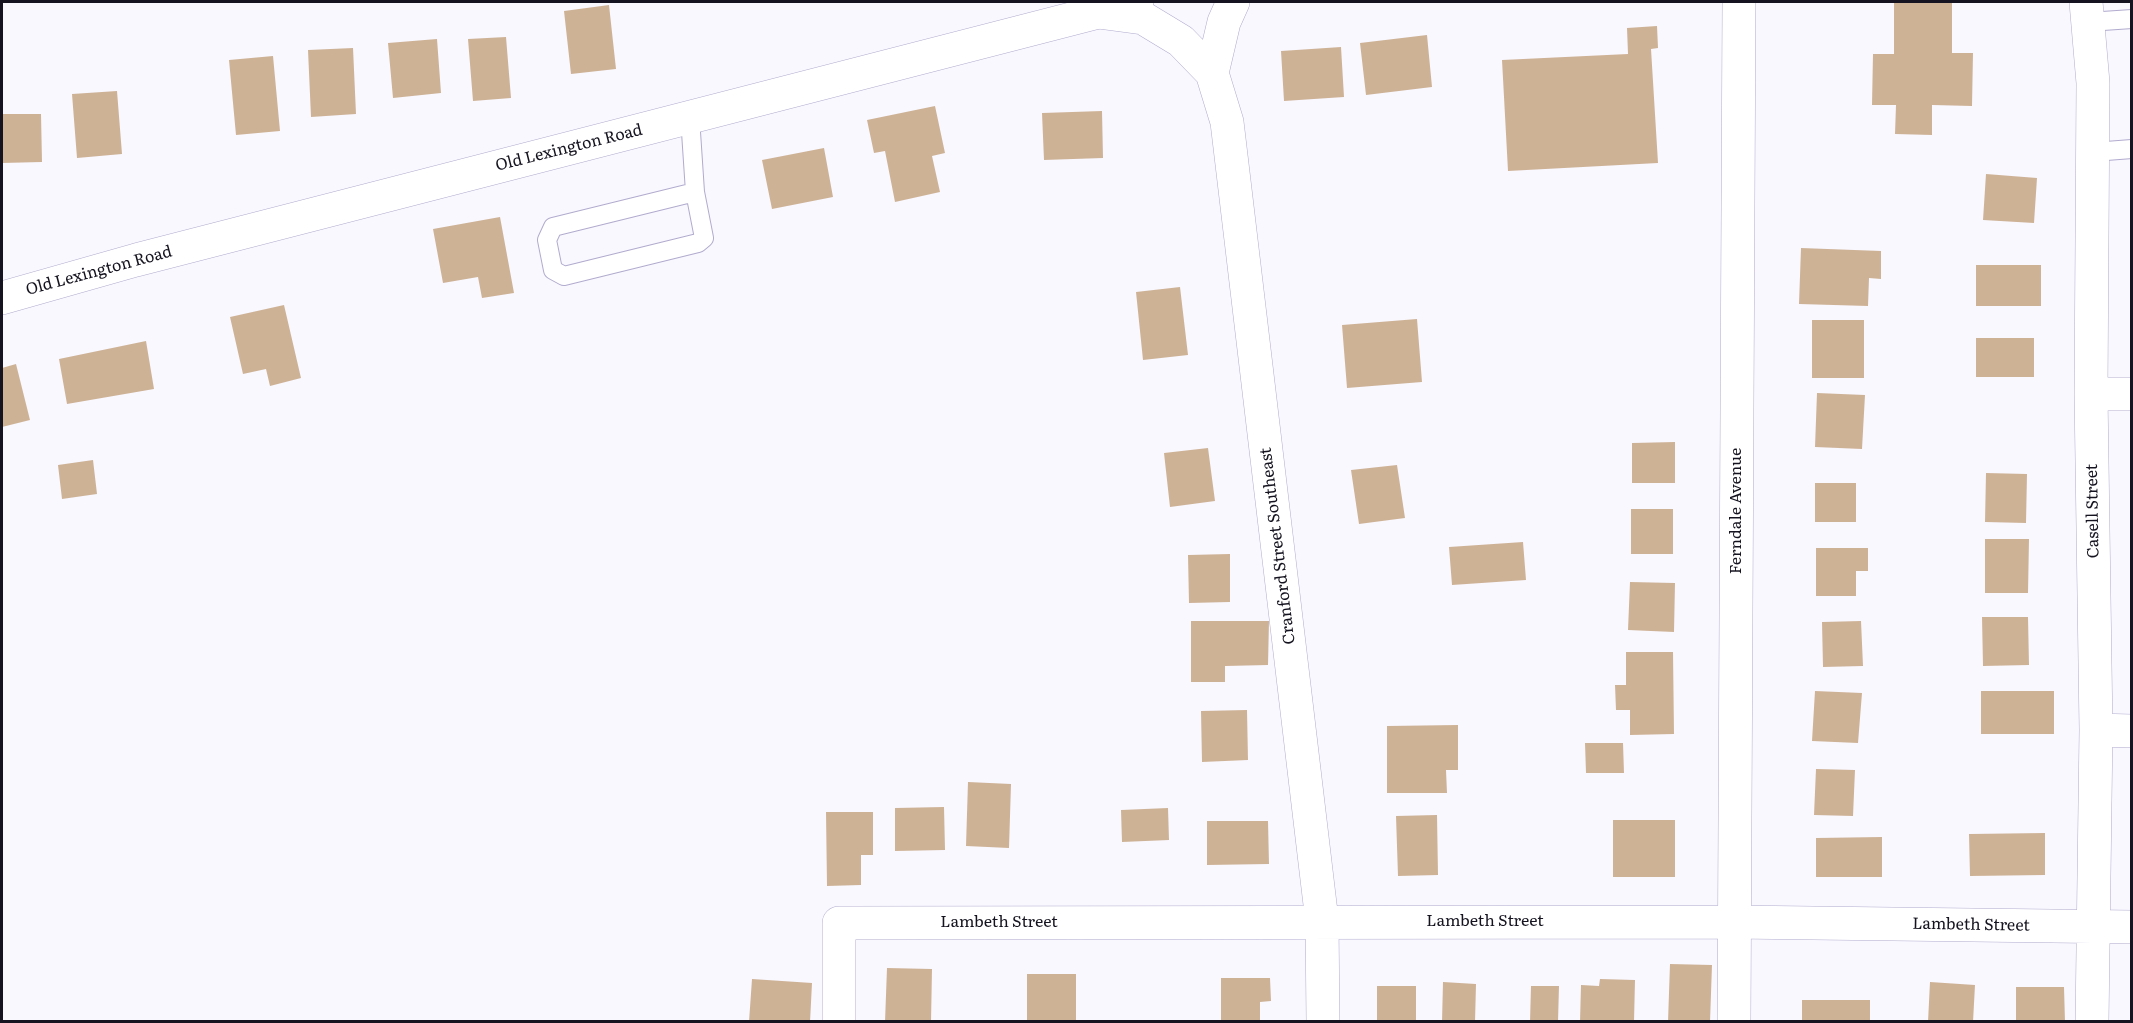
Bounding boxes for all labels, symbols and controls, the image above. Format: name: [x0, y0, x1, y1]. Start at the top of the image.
street label: Old Lexington Road: [494, 120, 644, 176]
street label: Old Lexington Road: [24, 242, 174, 300]
street label: Cranford Street Southeast: [1256, 446, 1300, 646]
street label: Ferndale Avenue: [1726, 448, 1746, 574]
street label: Casell Street: [2083, 464, 2103, 558]
street label: Lambeth Street: [1426, 911, 1544, 931]
street label: Lambeth Street: [940, 912, 1058, 932]
street label: Lambeth Street: [1912, 914, 2030, 936]

